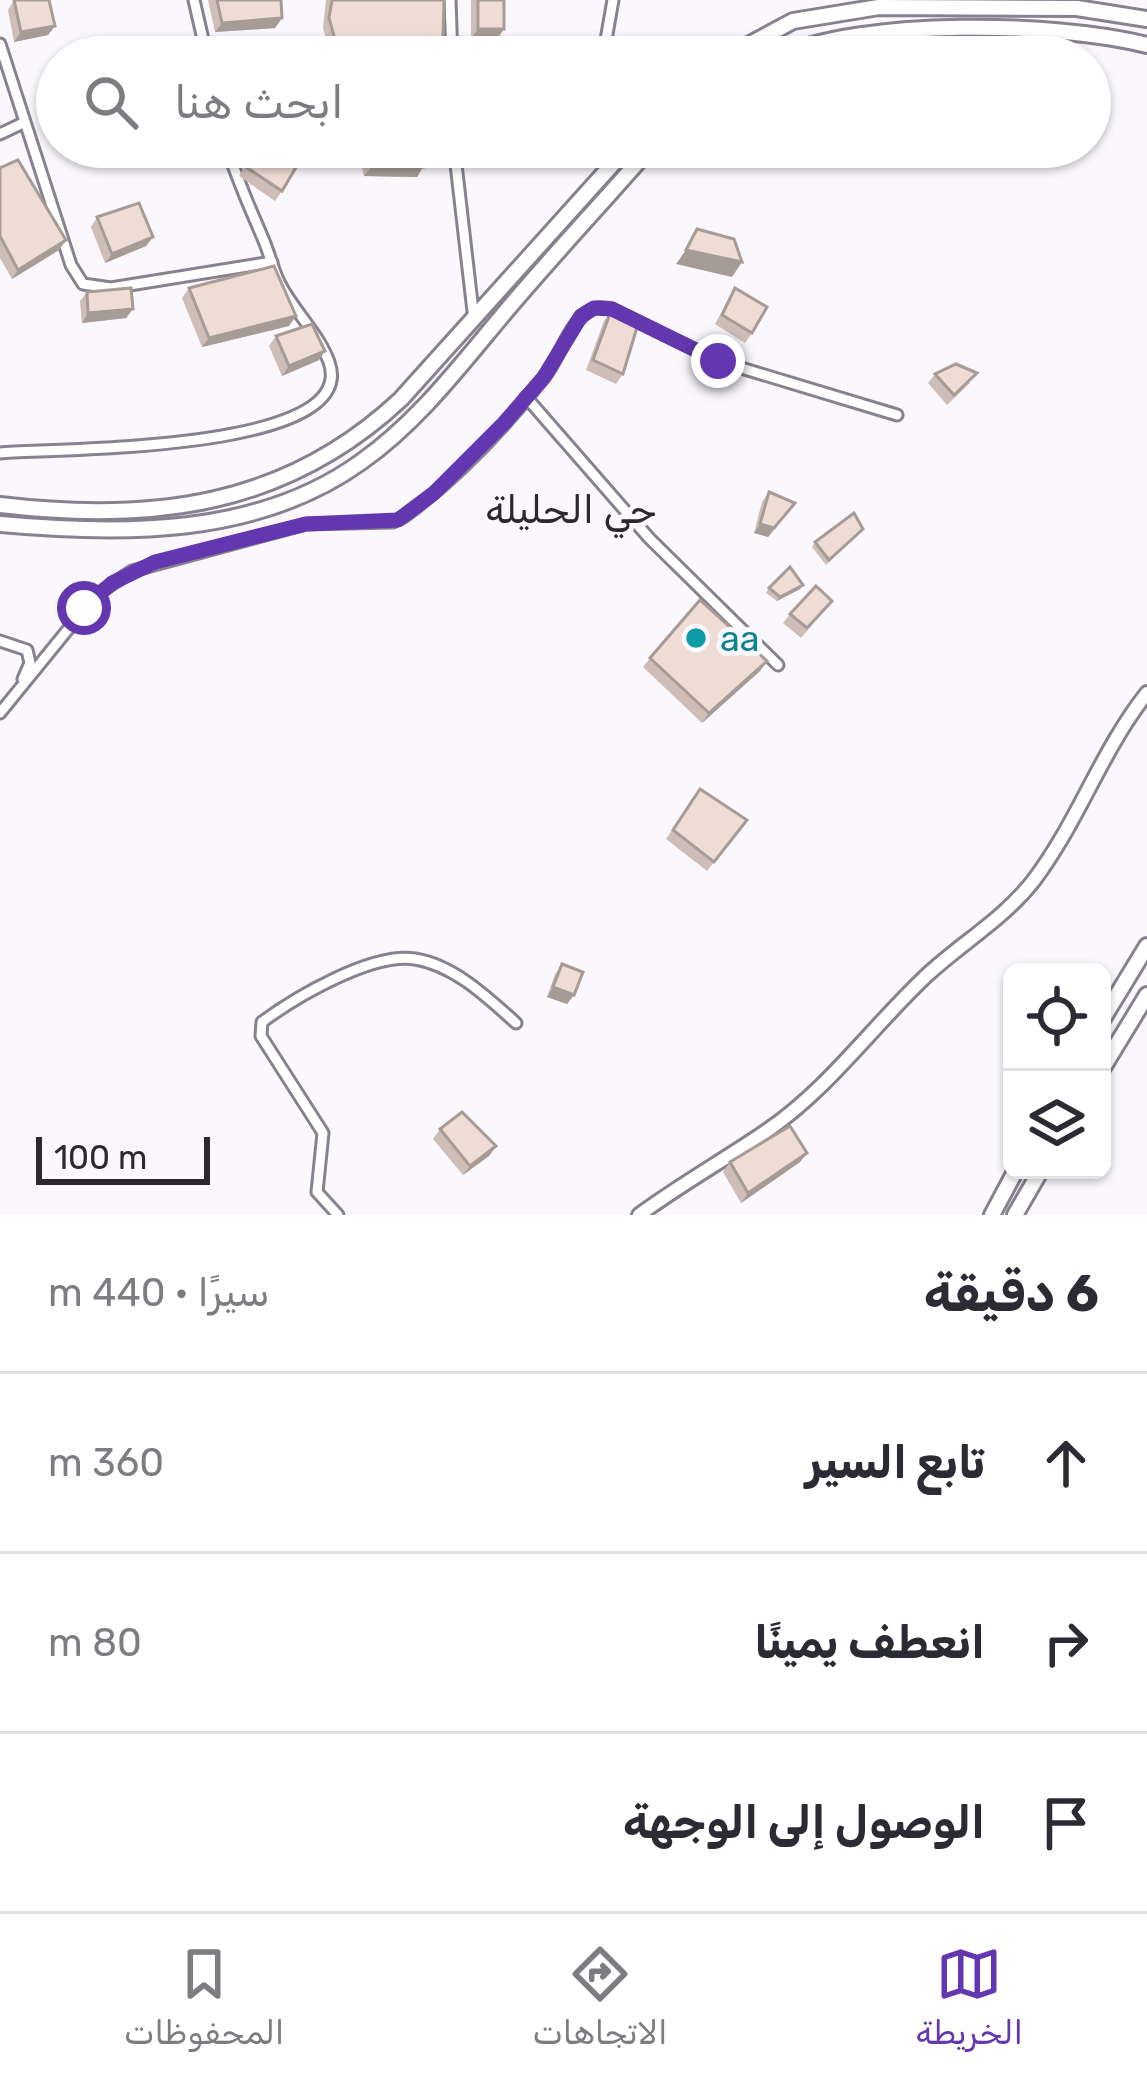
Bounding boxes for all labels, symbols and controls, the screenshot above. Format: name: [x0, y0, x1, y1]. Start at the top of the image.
search box: [36, 36, 1111, 168]
icon: search: [78, 69, 144, 135]
text: ابحث هنا: [174, 76, 344, 129]
route end: [691, 334, 745, 388]
district label: حي الحليلة: [485, 487, 657, 539]
route start: [57, 581, 111, 635]
place label: aa: [720, 617, 760, 660]
marker: aa: [683, 625, 709, 651]
map controls: [1003, 963, 1111, 1179]
button: locate: [1003, 963, 1111, 1071]
button: layers: [1003, 1071, 1111, 1179]
scale bar: [36, 1131, 210, 1184]
text: 100 m: [54, 1138, 147, 1177]
text: 6 دقيقة: [924, 1263, 1099, 1324]
text: سيرًا · 440 m: [48, 1270, 270, 1316]
icon: ahead: [1033, 1430, 1099, 1496]
text: تابع السير: [805, 1436, 985, 1489]
text: 360 m: [48, 1440, 164, 1486]
icon: right: [1033, 1610, 1099, 1676]
text: انعطف يمينًا: [754, 1616, 985, 1669]
text: 80 m: [48, 1620, 142, 1666]
icon: arrive: [1033, 1790, 1099, 1856]
text: الوصول إلى الوجهة: [623, 1796, 985, 1849]
tab: المحفوظات: [124, 1941, 284, 2052]
tab: الاتجاهات: [532, 1941, 668, 2052]
tab: الخريطة: [916, 1941, 1023, 2052]

